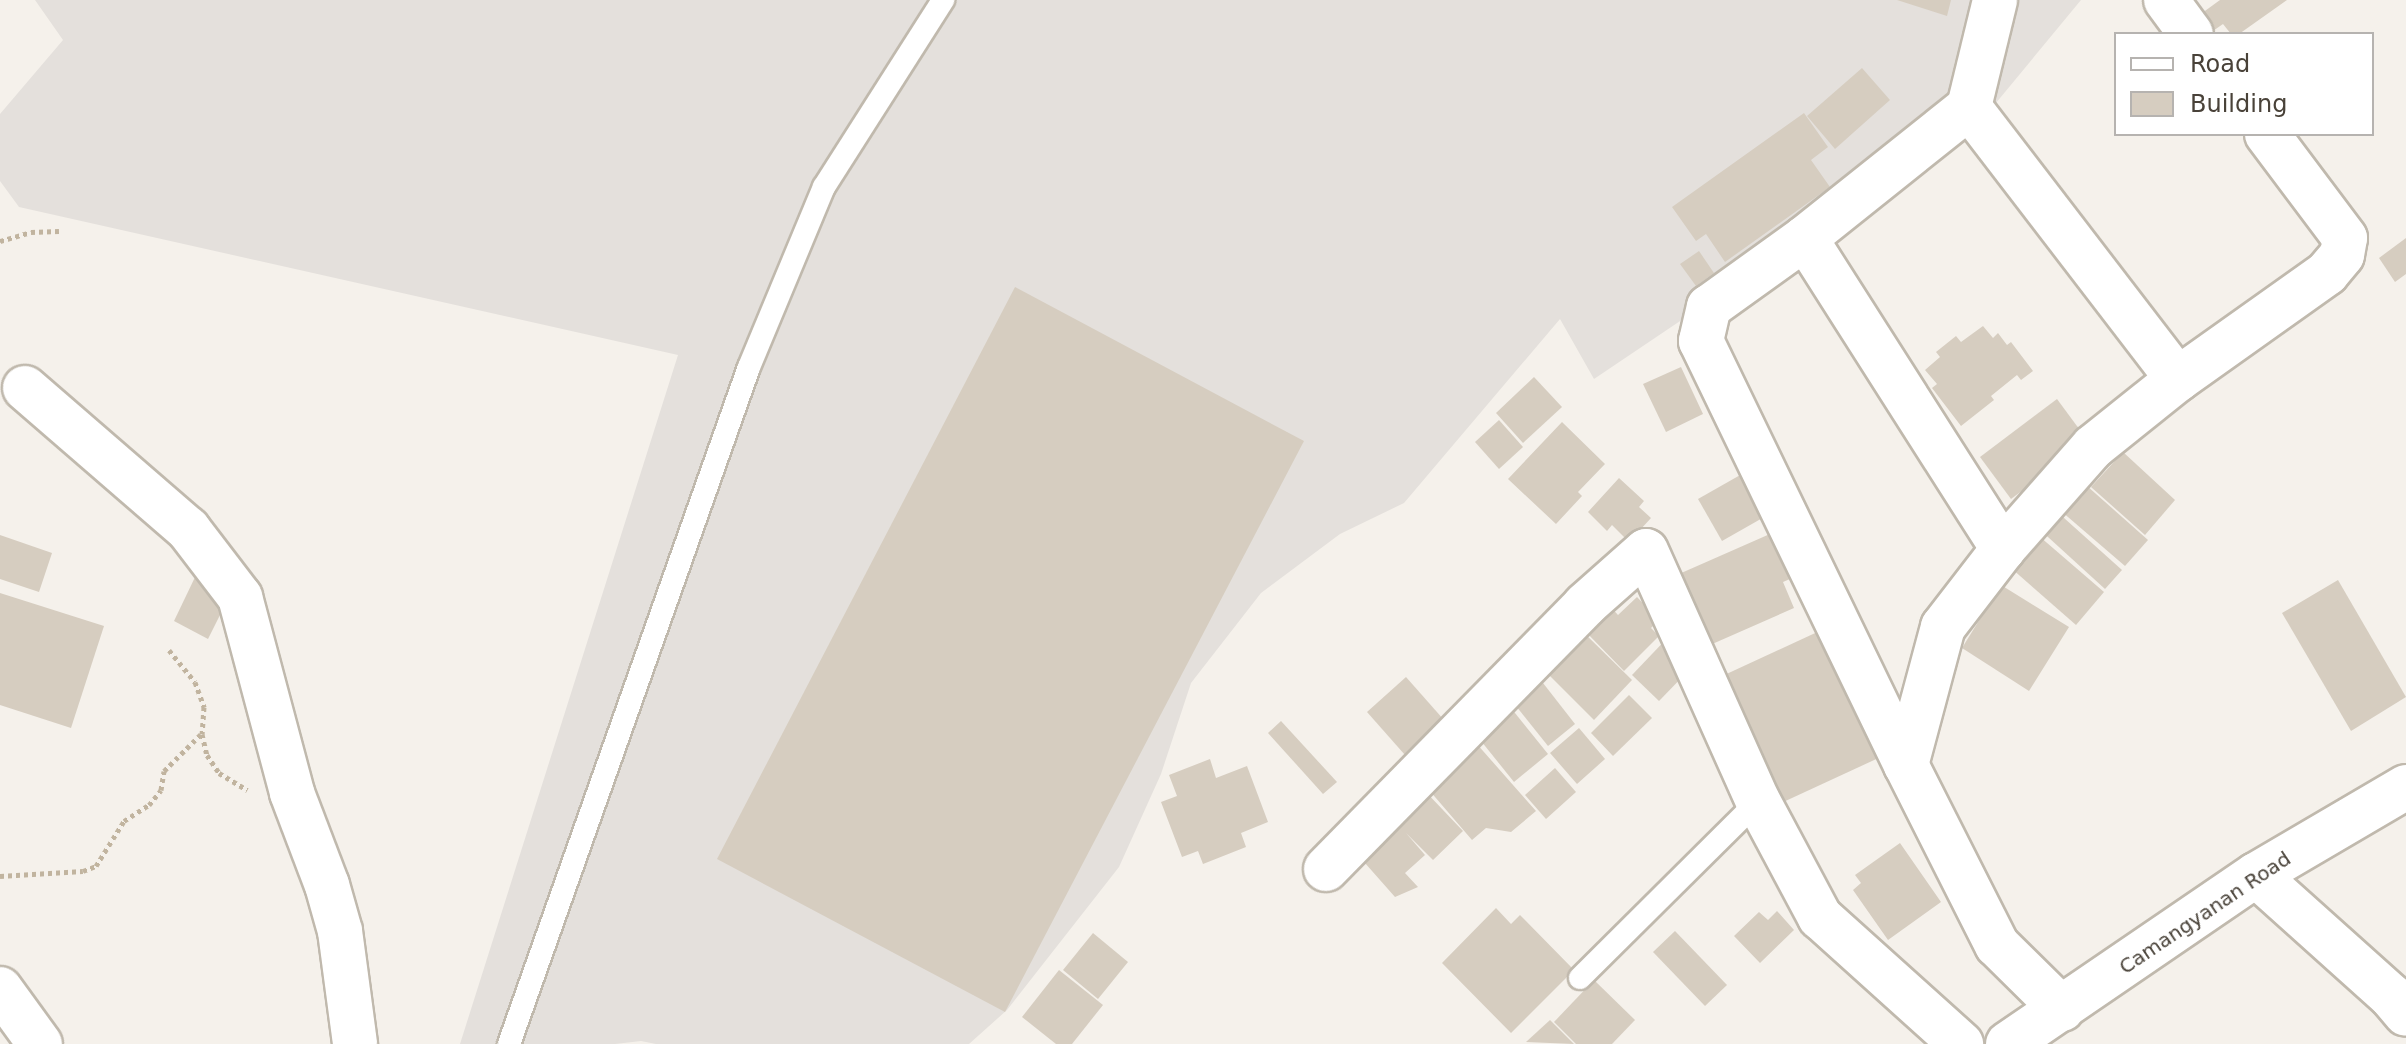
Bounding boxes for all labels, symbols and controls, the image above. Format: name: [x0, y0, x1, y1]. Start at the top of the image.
legend: [2114, 32, 2374, 136]
text: Road: [2190, 50, 2250, 78]
text: Building: [2190, 90, 2287, 118]
street label: Camangyanan Road: [2115, 847, 2295, 979]

